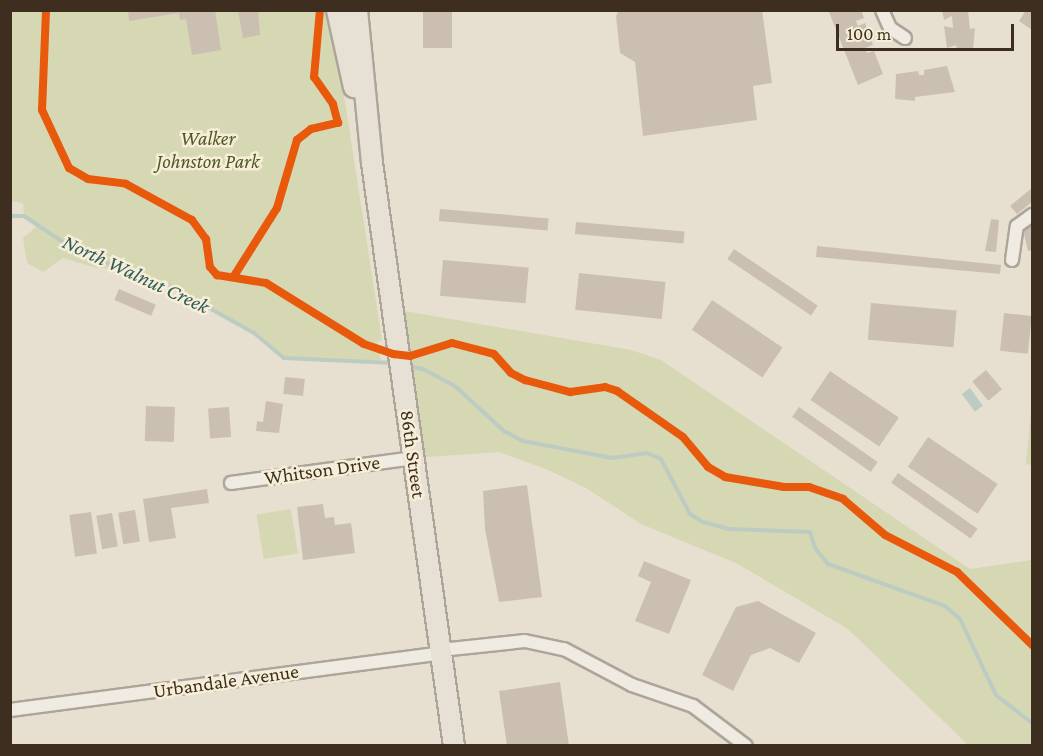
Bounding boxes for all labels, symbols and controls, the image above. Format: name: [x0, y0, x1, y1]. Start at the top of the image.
scale bar: [839, 12, 1018, 50]
text: 100 m: [847, 24, 891, 44]
park label: Walker Johnston Park: [156, 127, 260, 174]
water label: North Walnut Creek: [59, 229, 213, 319]
street label: 86th Street: [395, 408, 431, 500]
street label: Whitson Drive: [263, 450, 381, 490]
street label: Urbandale Avenue: [152, 659, 300, 703]

